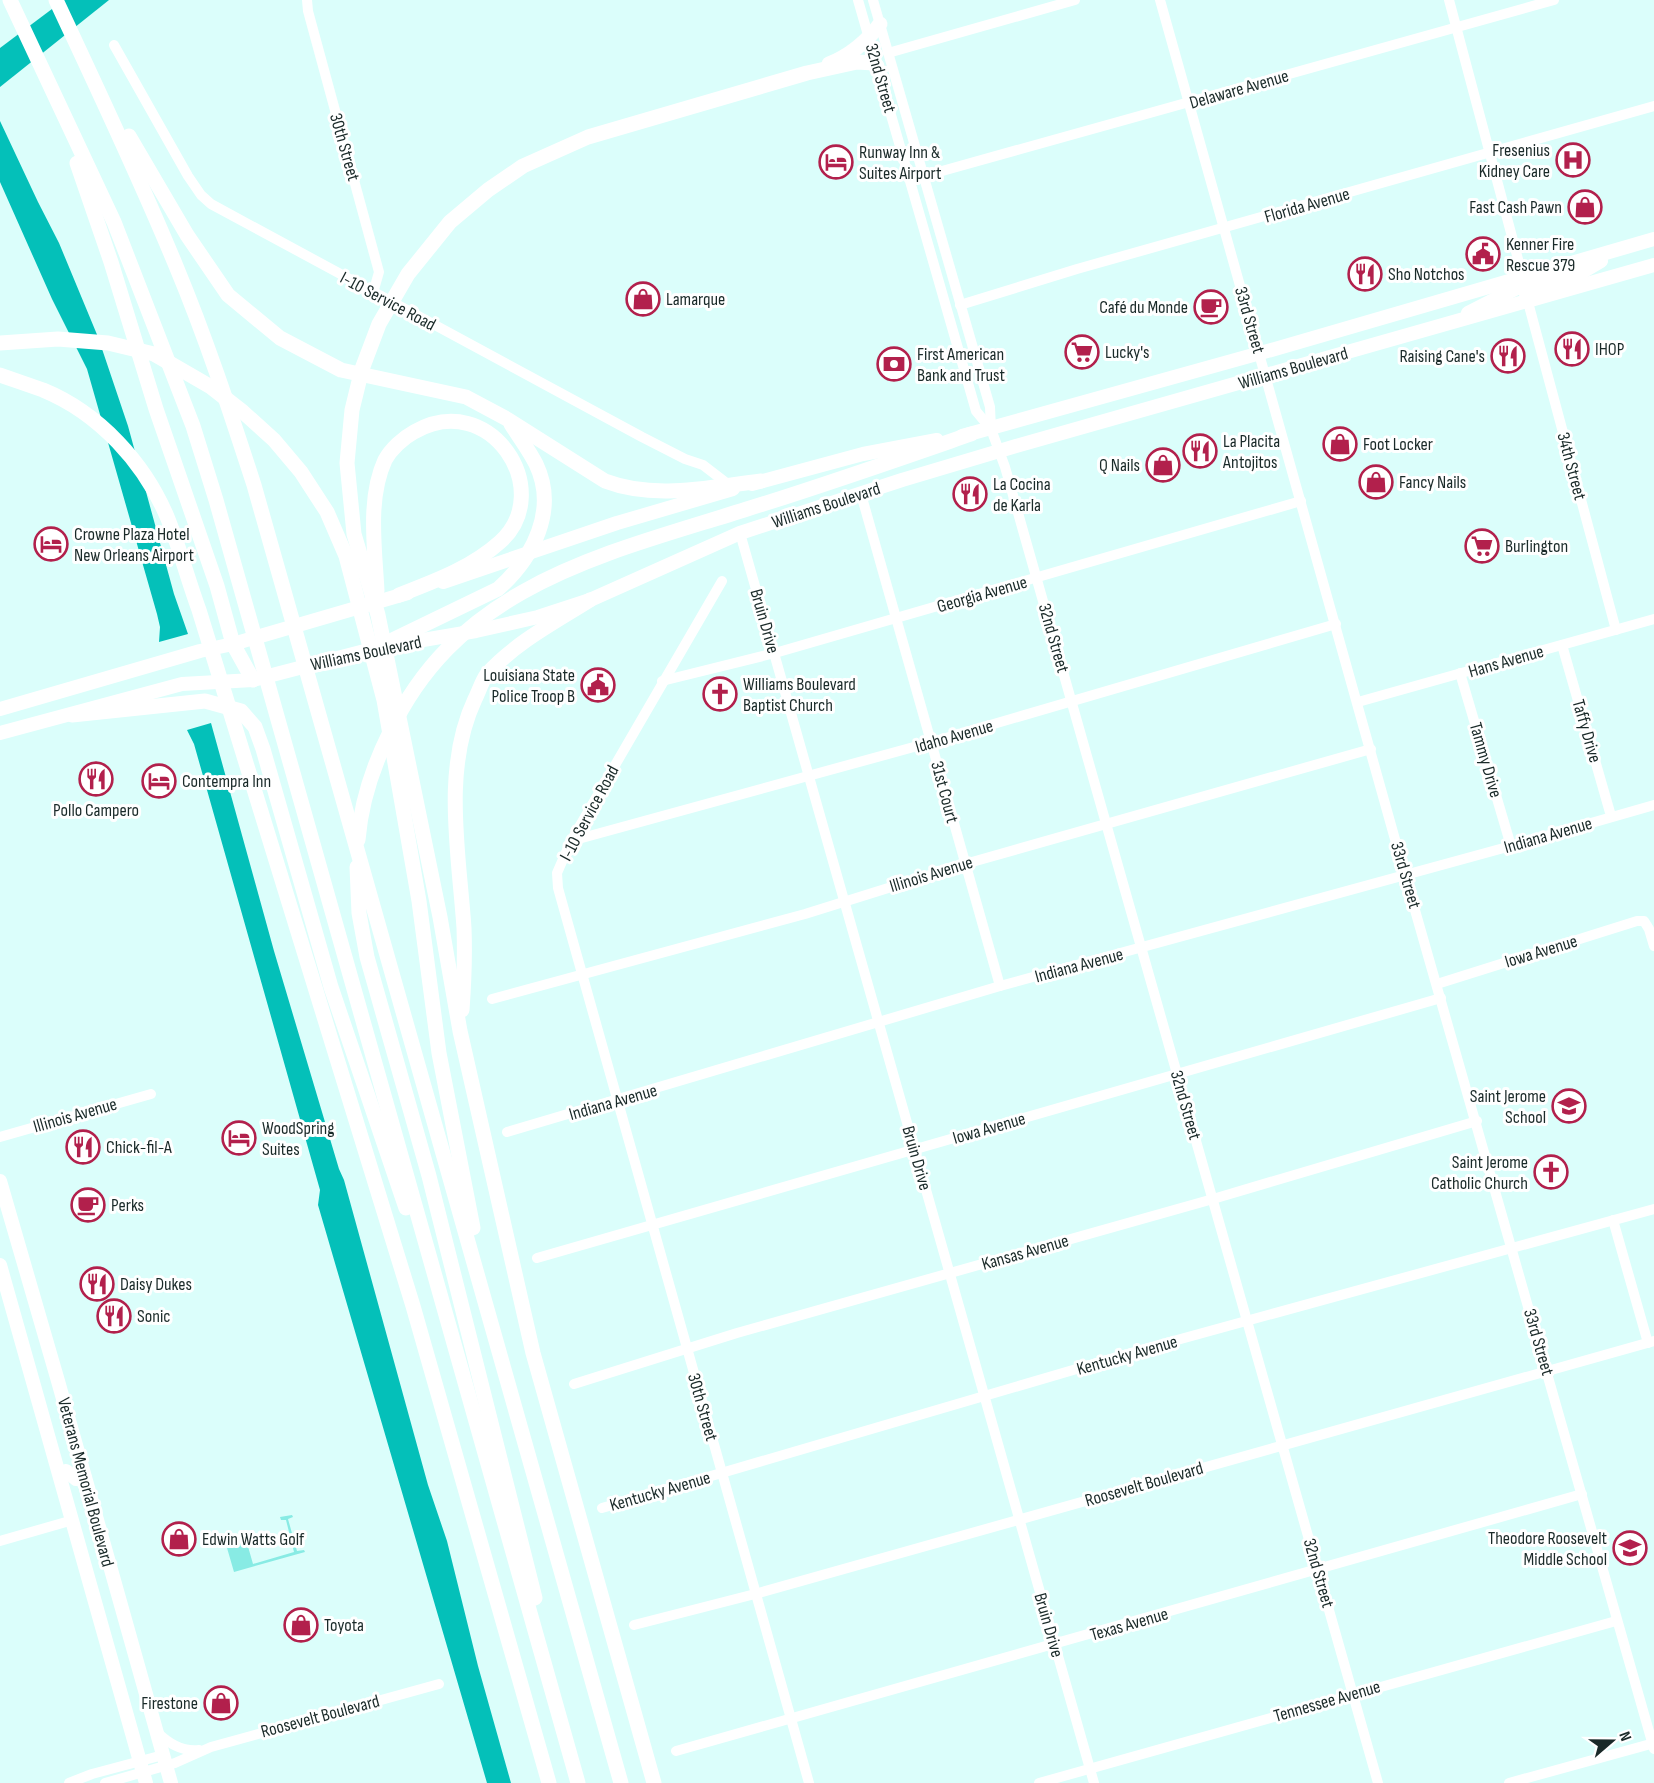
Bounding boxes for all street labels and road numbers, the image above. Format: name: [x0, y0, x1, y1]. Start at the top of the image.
street label: 32nd Street: [861, 41, 901, 116]
street label: Delaware Avenue: [1187, 65, 1291, 114]
street label: 30th Street: [325, 111, 364, 184]
street label: Florida Avenue: [1262, 183, 1352, 228]
street label: I-10 Service Road: [336, 267, 439, 335]
street label: 33rd Street: [1230, 284, 1269, 356]
street label: Williams Boulevard: [1236, 343, 1350, 394]
street label: 34th Street: [1552, 430, 1591, 503]
street label: Williams Boulevard: [769, 478, 883, 533]
street label: Georgia Avenue: [935, 572, 1030, 617]
street label: Bruin Drive: [745, 586, 784, 656]
street label: 32nd Street: [1034, 601, 1074, 676]
street label: Williams Boulevard: [309, 631, 423, 675]
street label: Hans Avenue: [1466, 641, 1546, 682]
street label: Taffy Drive: [1568, 697, 1606, 765]
street label: Idaho Avenue: [913, 715, 996, 758]
street label: Tammy Drive: [1465, 720, 1506, 800]
street label: 31st Court: [926, 759, 963, 826]
street label: I-10 Service Road: [555, 762, 623, 865]
street label: Indiana Avenue: [1502, 813, 1595, 858]
street label: 33rd Street: [1386, 839, 1425, 911]
street label: Illinois Avenue: [887, 852, 975, 897]
street label: Iowa Avenue: [1502, 931, 1580, 972]
street label: Indiana Avenue: [1033, 944, 1126, 987]
street label: 32nd Street: [1166, 1068, 1206, 1143]
street label: Indiana Avenue: [567, 1080, 660, 1125]
street label: Illinois Avenue: [31, 1094, 119, 1137]
street label: Iowa Avenue: [950, 1108, 1028, 1149]
street label: Bruin Drive: [897, 1123, 936, 1193]
street label: Kansas Avenue: [979, 1230, 1071, 1275]
street label: 33rd Street: [1519, 1306, 1558, 1378]
street label: Kentucky Avenue: [1074, 1331, 1180, 1380]
street label: 30th Street: [683, 1371, 722, 1444]
street label: Veterans Memorial Boulevard: [53, 1395, 118, 1569]
street label: Roosevelt Boulevard: [1083, 1458, 1206, 1511]
street label: Kentucky Avenue: [607, 1467, 713, 1516]
street label: 32nd Street: [1299, 1536, 1339, 1611]
street label: Bruin Drive: [1029, 1590, 1068, 1660]
street label: Texas Avenue: [1088, 1603, 1171, 1646]
street label: Tennessee Avenue: [1271, 1676, 1383, 1727]
street label: Roosevelt Boulevard: [259, 1691, 382, 1742]

